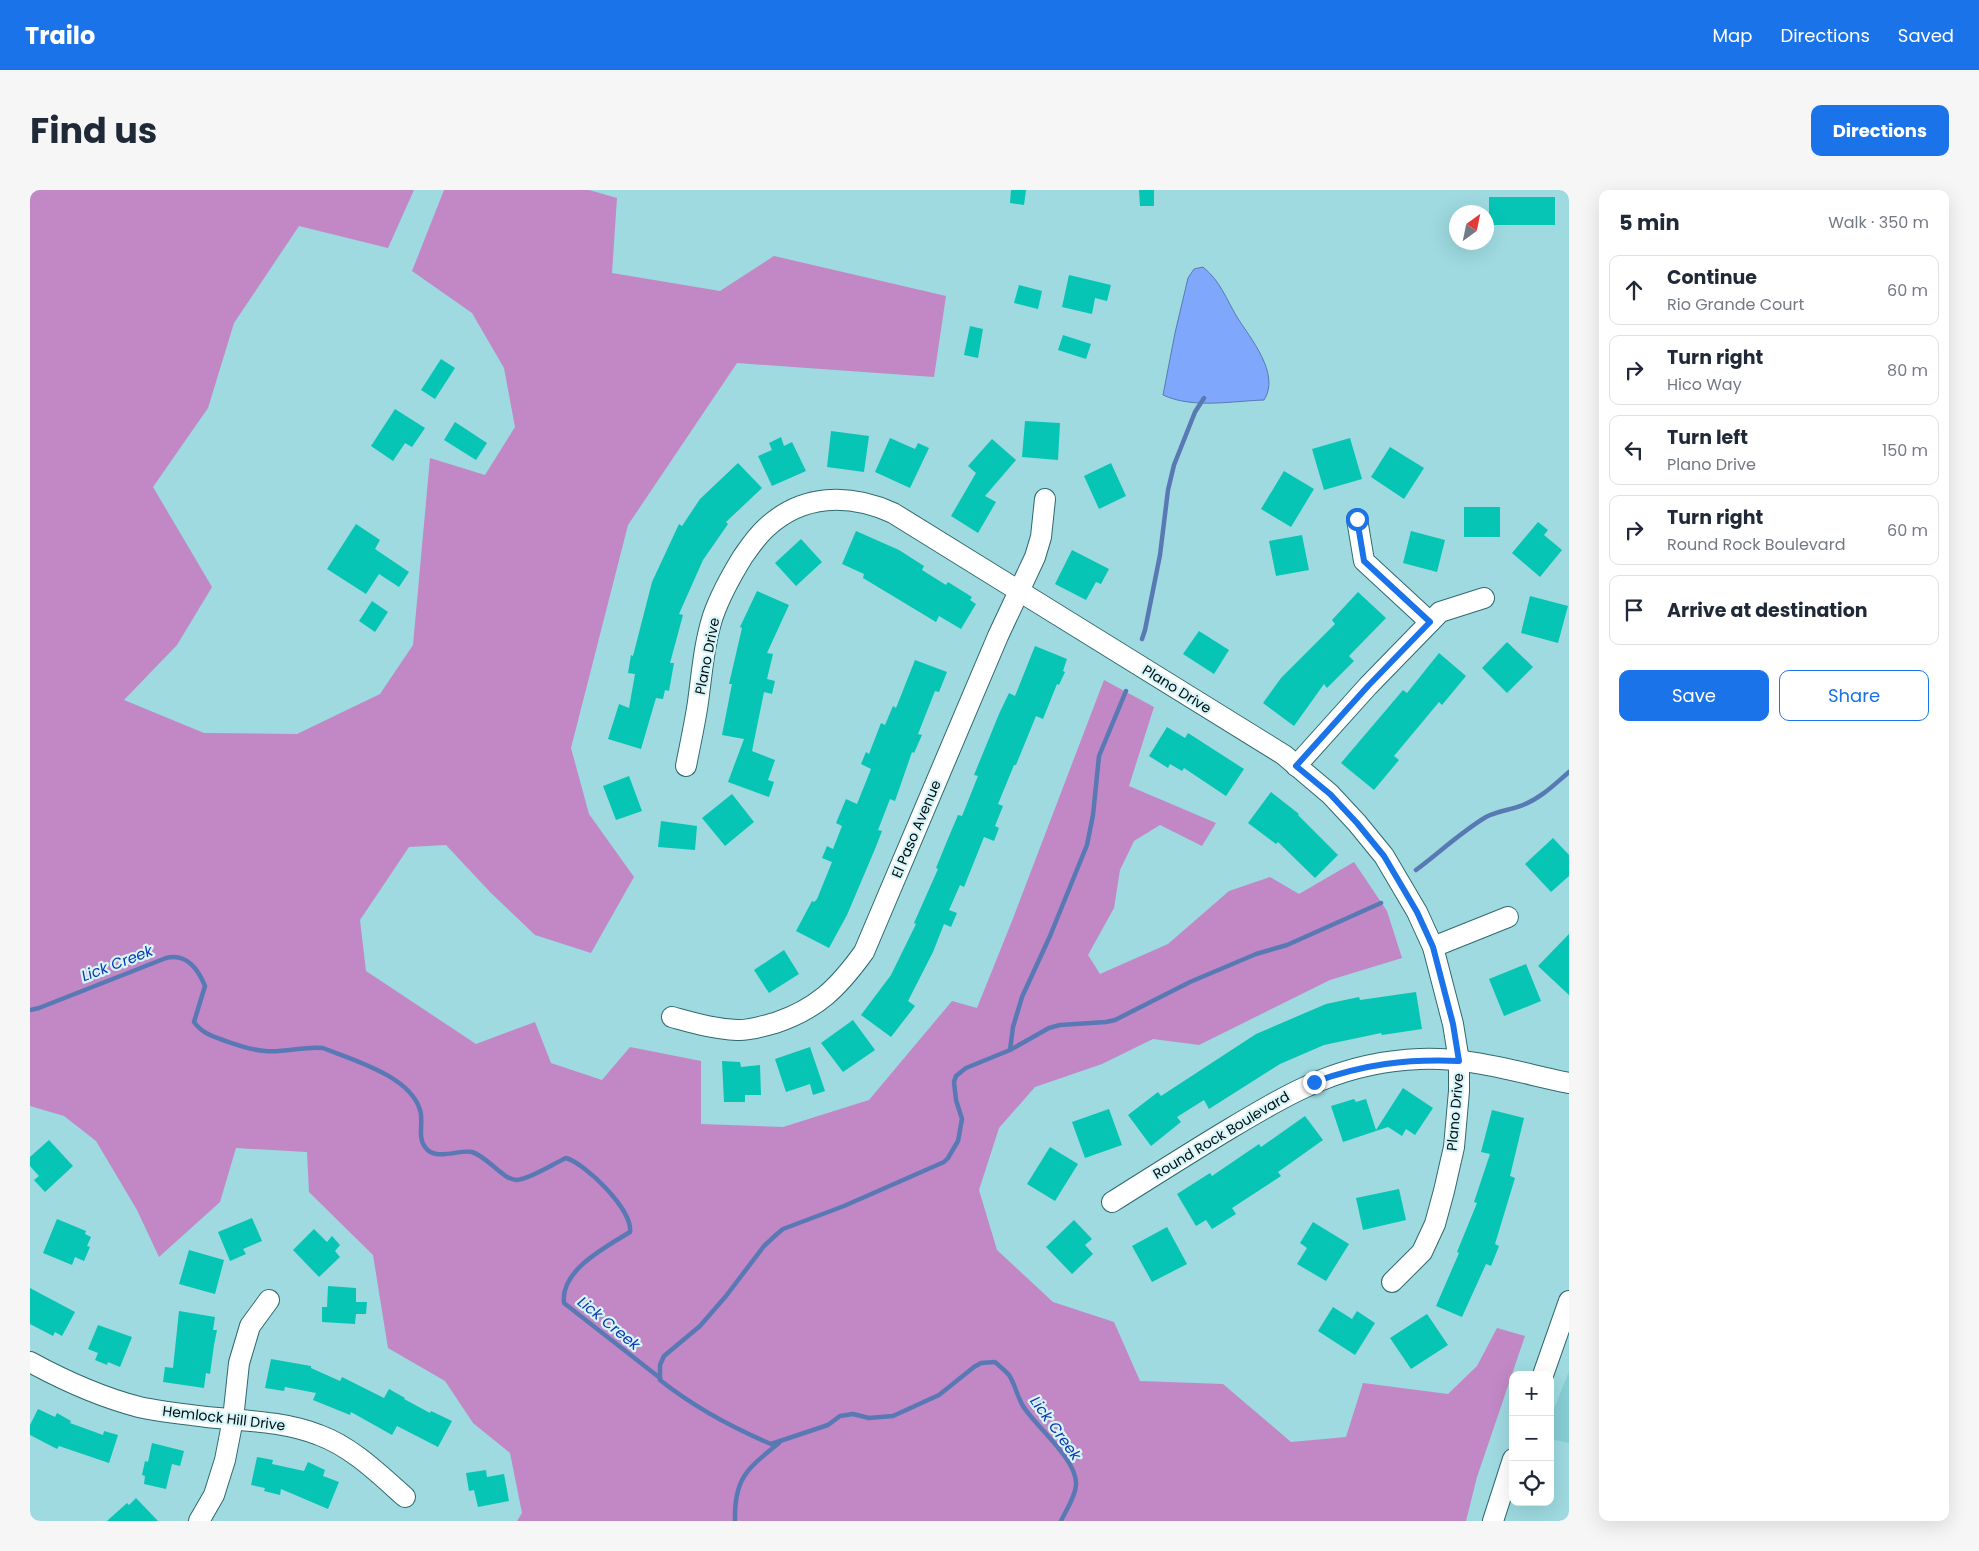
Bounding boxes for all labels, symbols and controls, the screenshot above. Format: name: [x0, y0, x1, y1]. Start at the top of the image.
text: Trailo: [25, 19, 95, 52]
text: Map: [1713, 23, 1752, 48]
text: Directions: [1780, 23, 1870, 48]
text: Saved: [1898, 23, 1954, 48]
button: Directions: [1811, 105, 1949, 156]
text: Find us: [30, 106, 157, 155]
north arrow: [1449, 205, 1494, 250]
text: 5 min: [1619, 208, 1680, 237]
text: Walk · 350 m: [1828, 211, 1929, 234]
text: Continue: [1667, 264, 1757, 291]
icon: ahead: [1620, 276, 1648, 304]
text: 60 m: [1887, 279, 1928, 302]
text: Rio Grande Court: [1667, 293, 1804, 316]
text: Turn right: [1667, 344, 1763, 371]
icon: right: [1620, 356, 1648, 384]
text: 80 m: [1887, 359, 1928, 382]
text: Hico Way: [1667, 373, 1742, 396]
text: Turn left: [1667, 424, 1748, 451]
icon: left: [1620, 436, 1648, 464]
text: 150 m: [1882, 439, 1928, 462]
text: Plano Drive: [1667, 453, 1756, 476]
text: Turn right: [1667, 504, 1763, 531]
route start: [1346, 508, 1369, 531]
icon: right: [1620, 516, 1648, 544]
text: 60 m: [1887, 519, 1928, 542]
text: Round Rock Boulevard: [1667, 533, 1845, 556]
icon: arrive: [1620, 596, 1648, 624]
text: Arrive at destination: [1667, 597, 1868, 624]
street label: Plano Drive: [690, 616, 724, 696]
street label: Plano Drive: [1139, 660, 1216, 718]
button: Save: [1619, 670, 1769, 721]
button: Share: [1779, 670, 1929, 721]
street label: El Paso Avenue: [886, 777, 946, 881]
water label: Lick Creek: [78, 939, 157, 986]
route end: [1303, 1071, 1326, 1094]
street label: Plano Drive: [1442, 1072, 1468, 1152]
street label: Round Rock Boulevard: [1149, 1086, 1293, 1184]
water label: Lick Creek: [573, 1291, 646, 1356]
map controls: [1509, 1371, 1554, 1506]
button: +: [1509, 1371, 1554, 1416]
water label: Lick Creek: [1025, 1391, 1087, 1466]
street label: Hemlock Hill Drive: [161, 1401, 287, 1435]
button: −: [1509, 1416, 1554, 1461]
button: locate: [1509, 1461, 1554, 1506]

